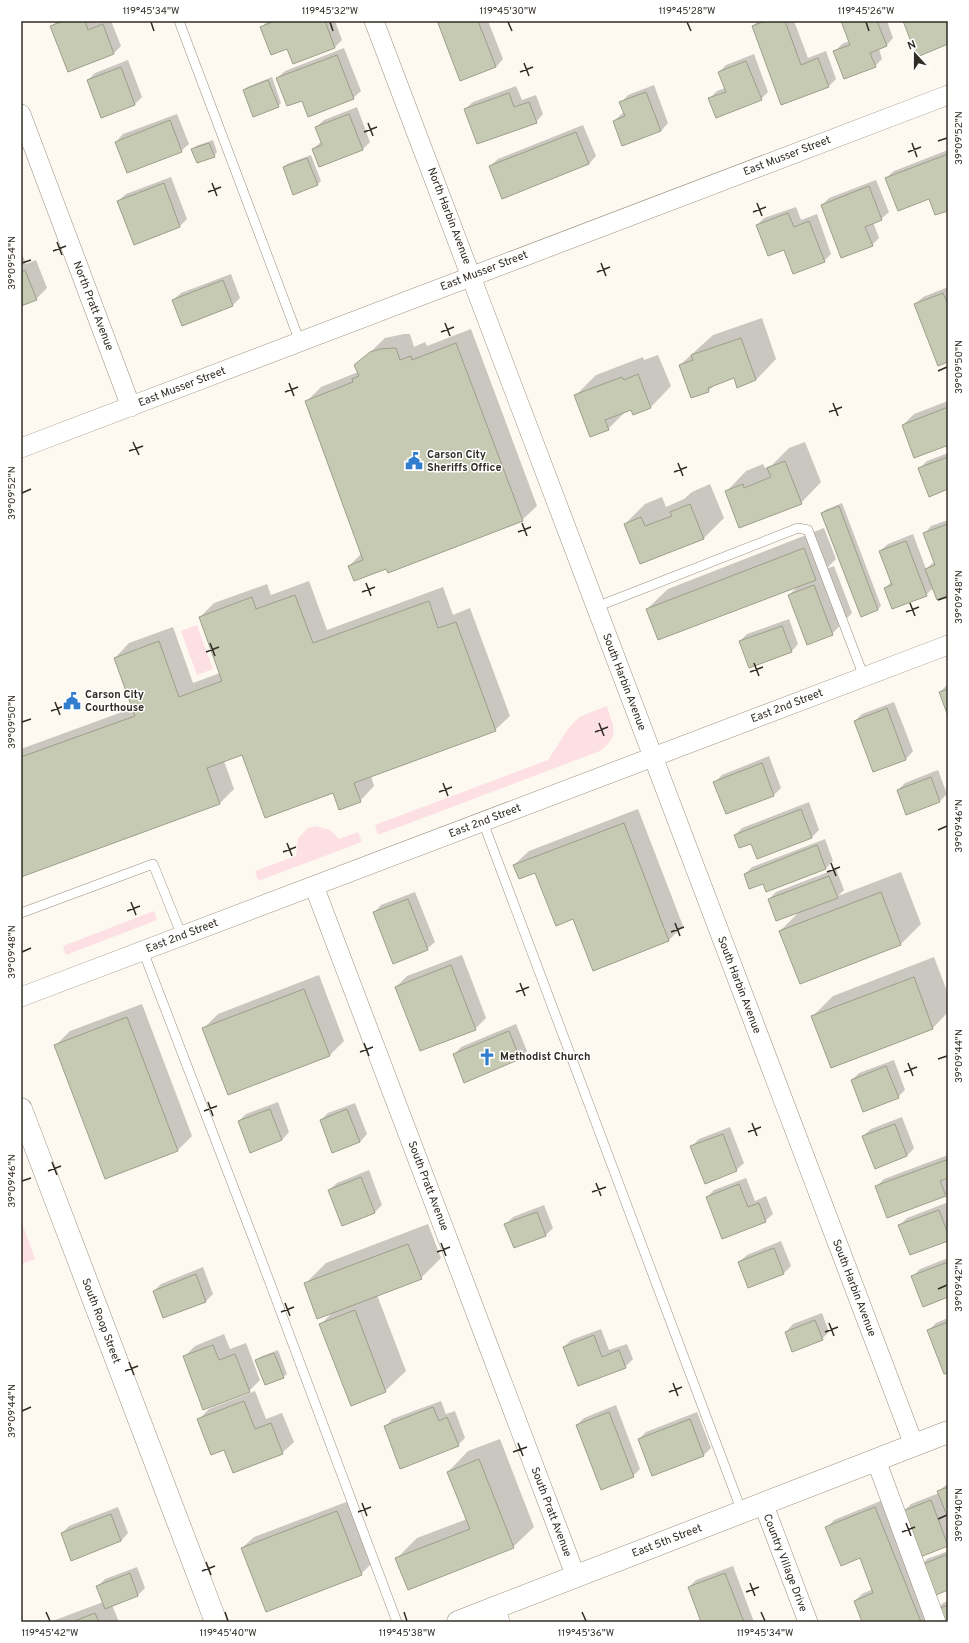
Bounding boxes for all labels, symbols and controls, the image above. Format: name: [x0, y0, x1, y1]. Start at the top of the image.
text: 119°45'34"W: [123, 5, 179, 18]
text: 119°45'32"W: [302, 5, 358, 18]
text: 119°45'30"W: [480, 5, 536, 18]
text: 119°45'28"W: [659, 5, 715, 18]
text: 119°45'26"W: [838, 5, 894, 18]
north arrow: [895, 34, 935, 74]
text: N: [906, 38, 918, 54]
text: 39°09'52"N: [953, 111, 966, 165]
street label: East Musser Street: [741, 133, 833, 179]
street label: North Harbin Avenue: [424, 166, 474, 267]
text: 39°09'54"N: [6, 236, 19, 290]
street label: East Musser Street: [438, 248, 530, 294]
street label: North Pratt Avenue: [69, 259, 117, 353]
text: 39°09'50"N: [953, 340, 966, 394]
street label: East Musser Street: [136, 364, 228, 410]
place label: Carson City Sheriffs Office: [427, 448, 502, 475]
public building icon: Carson City Sheriffs Office: [404, 451, 424, 471]
text: 39°09'52"N: [6, 466, 19, 520]
text: 39°09'48"N: [953, 570, 966, 624]
street label: South Harbin Avenue: [599, 631, 649, 733]
street label: East 2nd Street: [749, 686, 825, 726]
place label: Carson City Courthouse: [85, 688, 144, 715]
public building icon: Carson City Courthouse: [62, 691, 82, 711]
text: 39°09'50"N: [6, 695, 19, 749]
text: 39°09'46"N: [953, 799, 966, 853]
street label: East 2nd Street: [447, 801, 523, 841]
street label: East 2nd Street: [144, 916, 220, 956]
text: 39°09'48"N: [6, 925, 19, 979]
street label: South Harbin Avenue: [714, 934, 764, 1036]
text: 39°09'44"N: [953, 1029, 966, 1083]
church icon: Methodist Church: [477, 1047, 497, 1067]
place label: Methodist Church: [500, 1050, 591, 1064]
street label: South Pratt Avenue: [404, 1139, 452, 1233]
text: 39°09'46"N: [6, 1154, 19, 1208]
street label: South Harbin Avenue: [829, 1237, 879, 1339]
text: 39°09'42"N: [953, 1258, 966, 1312]
street label: South Roop Street: [78, 1276, 124, 1366]
text: 39°09'44"N: [6, 1384, 19, 1438]
street label: South Pratt Avenue: [527, 1465, 575, 1559]
text: 39°09'40"N: [953, 1488, 966, 1542]
street label: Country Village Drive: [760, 1512, 810, 1614]
street label: East 5th Street: [630, 1521, 704, 1561]
text: 119°45'42"W: [22, 1627, 78, 1640]
text: 119°45'40"W: [199, 1627, 257, 1640]
text: 119°45'38"W: [379, 1627, 435, 1640]
text: 119°45'36"W: [558, 1627, 614, 1640]
text: 119°45'34"W: [737, 1627, 793, 1640]

